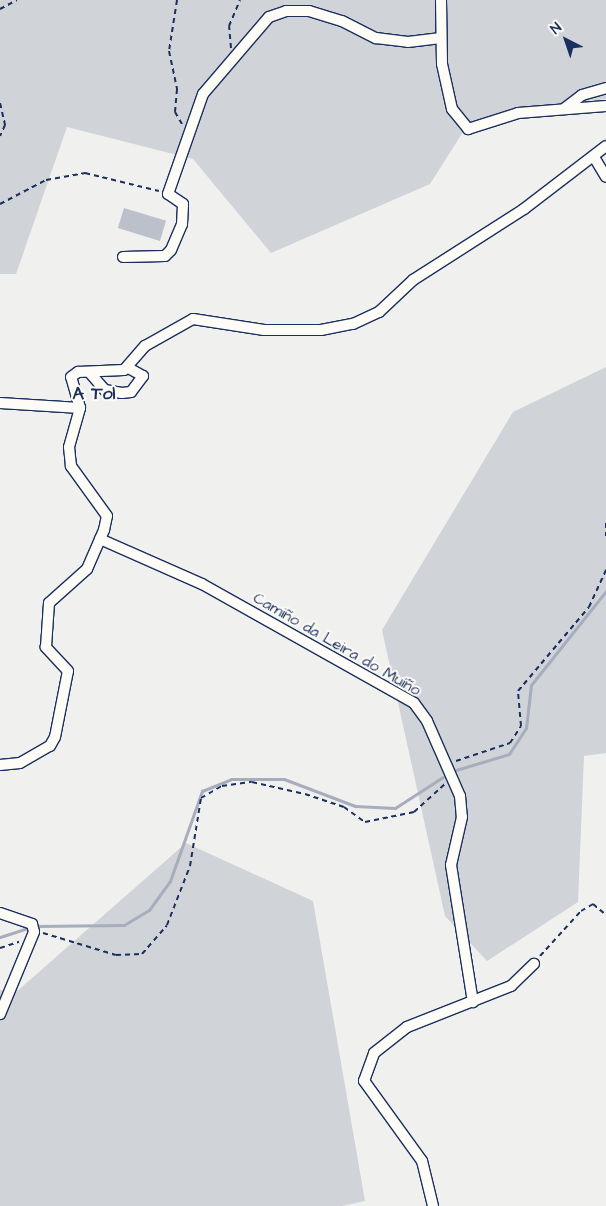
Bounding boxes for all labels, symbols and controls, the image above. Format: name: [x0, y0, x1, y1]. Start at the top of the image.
north arrow: [541, 15, 591, 65]
text: N: [546, 18, 566, 39]
district label: A Tol: [73, 383, 115, 405]
street label: Camiño da Leira do Muíño: [250, 588, 424, 700]

